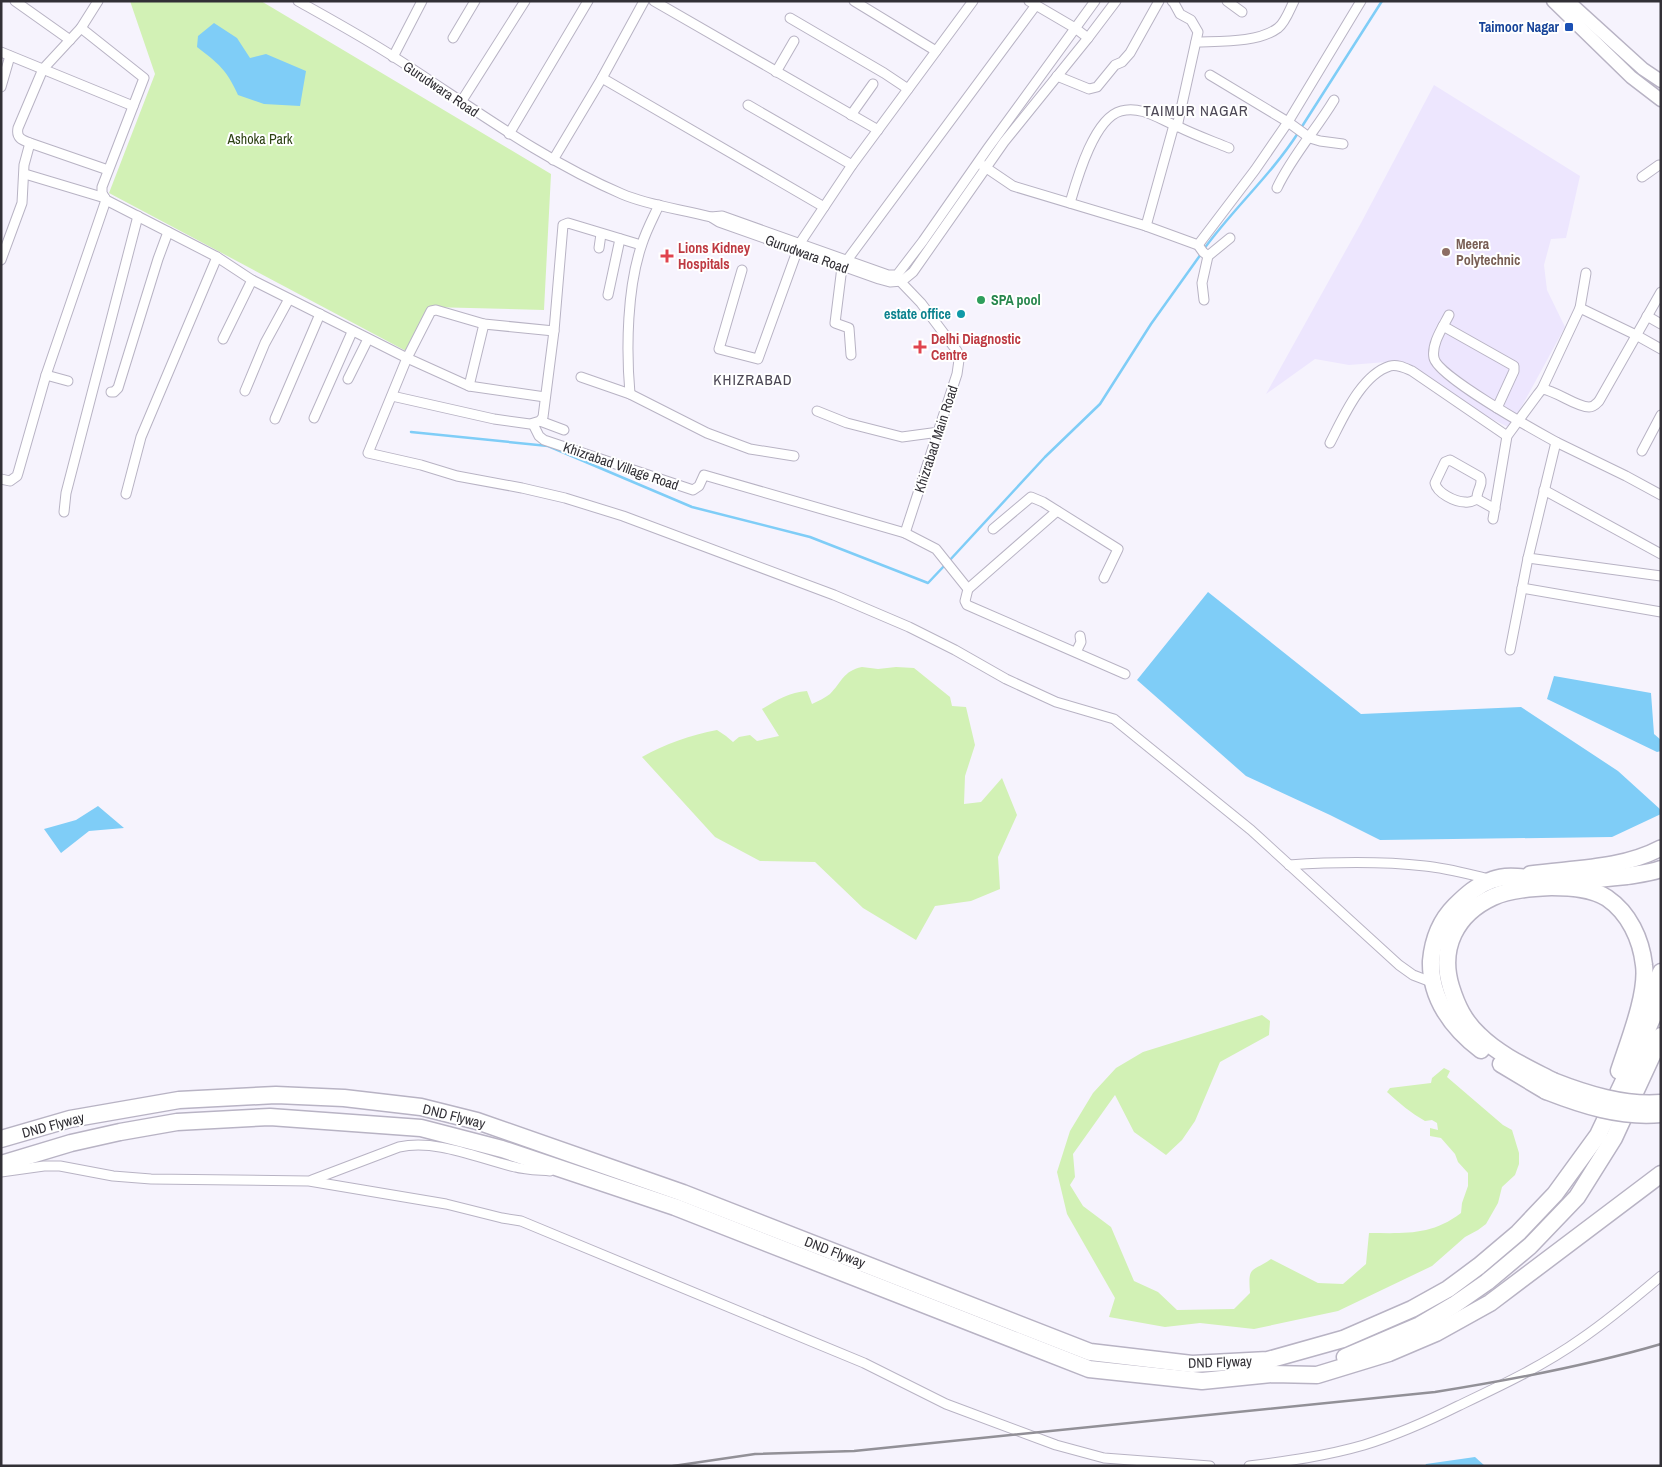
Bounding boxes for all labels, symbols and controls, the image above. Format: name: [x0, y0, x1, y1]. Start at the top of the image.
place label: Taimoor Nagar: [1479, 18, 1560, 36]
marker: Taimoor Nagar: [1563, 21, 1575, 33]
street label: Gurudwara Road: [400, 57, 482, 121]
district label: TAIMUR NAGAR: [1143, 100, 1249, 121]
park label: Ashoka Park: [226, 130, 293, 148]
street label: Gurudwara Road: [763, 231, 851, 277]
place label: Meera Polytechnic: [1456, 235, 1520, 269]
place label: Lions Kidney Hospitals: [678, 239, 751, 273]
marker: Meera Polytechnic: [1440, 246, 1452, 258]
marker: Lions Kidney Hospitals: [660, 249, 674, 263]
place label: SPA pool: [991, 291, 1041, 309]
marker: SPA pool: [975, 294, 987, 306]
place label: estate office: [884, 305, 951, 323]
marker: estate office: [955, 308, 967, 320]
place label: Delhi Diagnostic Centre: [931, 330, 1021, 364]
marker: Delhi Diagnostic Centre: [913, 340, 927, 354]
district label: KHIZRABAD: [713, 369, 793, 390]
street label: Khizrabad Main Road: [910, 383, 962, 495]
street label: Khizrabad Village Road: [561, 438, 681, 494]
street label: DND Flyway: [421, 1100, 487, 1133]
street label: DND Flyway: [20, 1108, 86, 1142]
street label: DND Flyway: [802, 1232, 868, 1272]
street label: DND Flyway: [1188, 1352, 1252, 1372]

